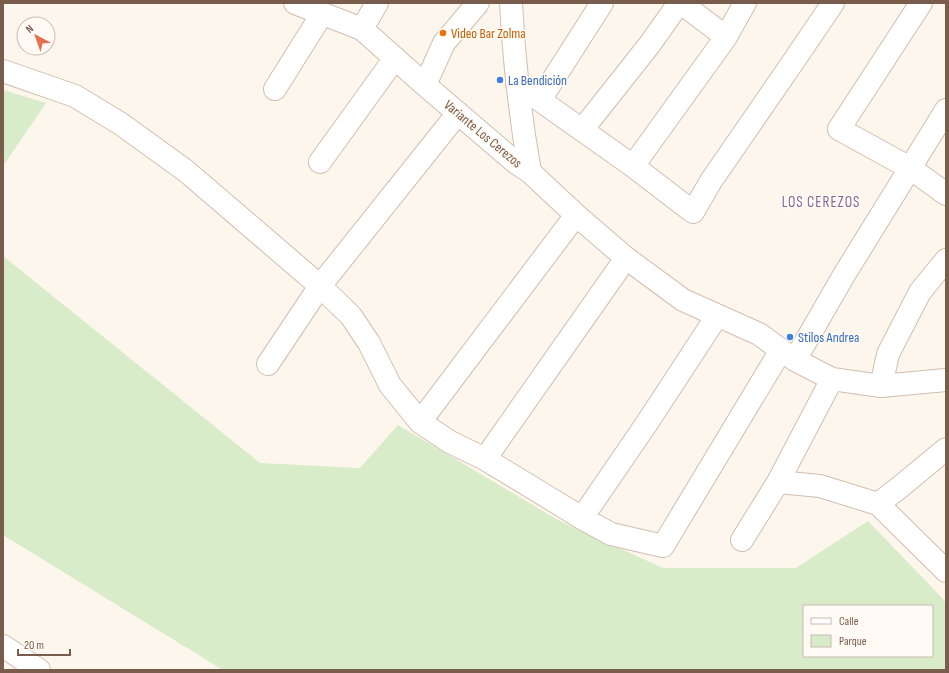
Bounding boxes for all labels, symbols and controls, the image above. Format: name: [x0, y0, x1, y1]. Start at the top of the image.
north arrow: [16, 16, 56, 56]
text: N: [23, 22, 36, 36]
place label: Video Bar Zolma: [451, 25, 526, 42]
marker: Video Bar Zolma: [438, 28, 448, 38]
place label: La Bendición: [508, 72, 567, 89]
marker: La Bendición: [495, 75, 505, 85]
street label: Variante Los Cerezos: [440, 96, 526, 172]
district label: LOS CEREZOS: [782, 193, 860, 212]
place label: Stilos Andrea: [798, 329, 859, 346]
marker: Stilos Andrea: [785, 332, 795, 342]
legend: [803, 605, 933, 657]
text: Calle: [839, 614, 859, 629]
scale bar: [18, 631, 70, 657]
text: Parque: [839, 634, 867, 649]
text: 20 m: [24, 638, 44, 653]

